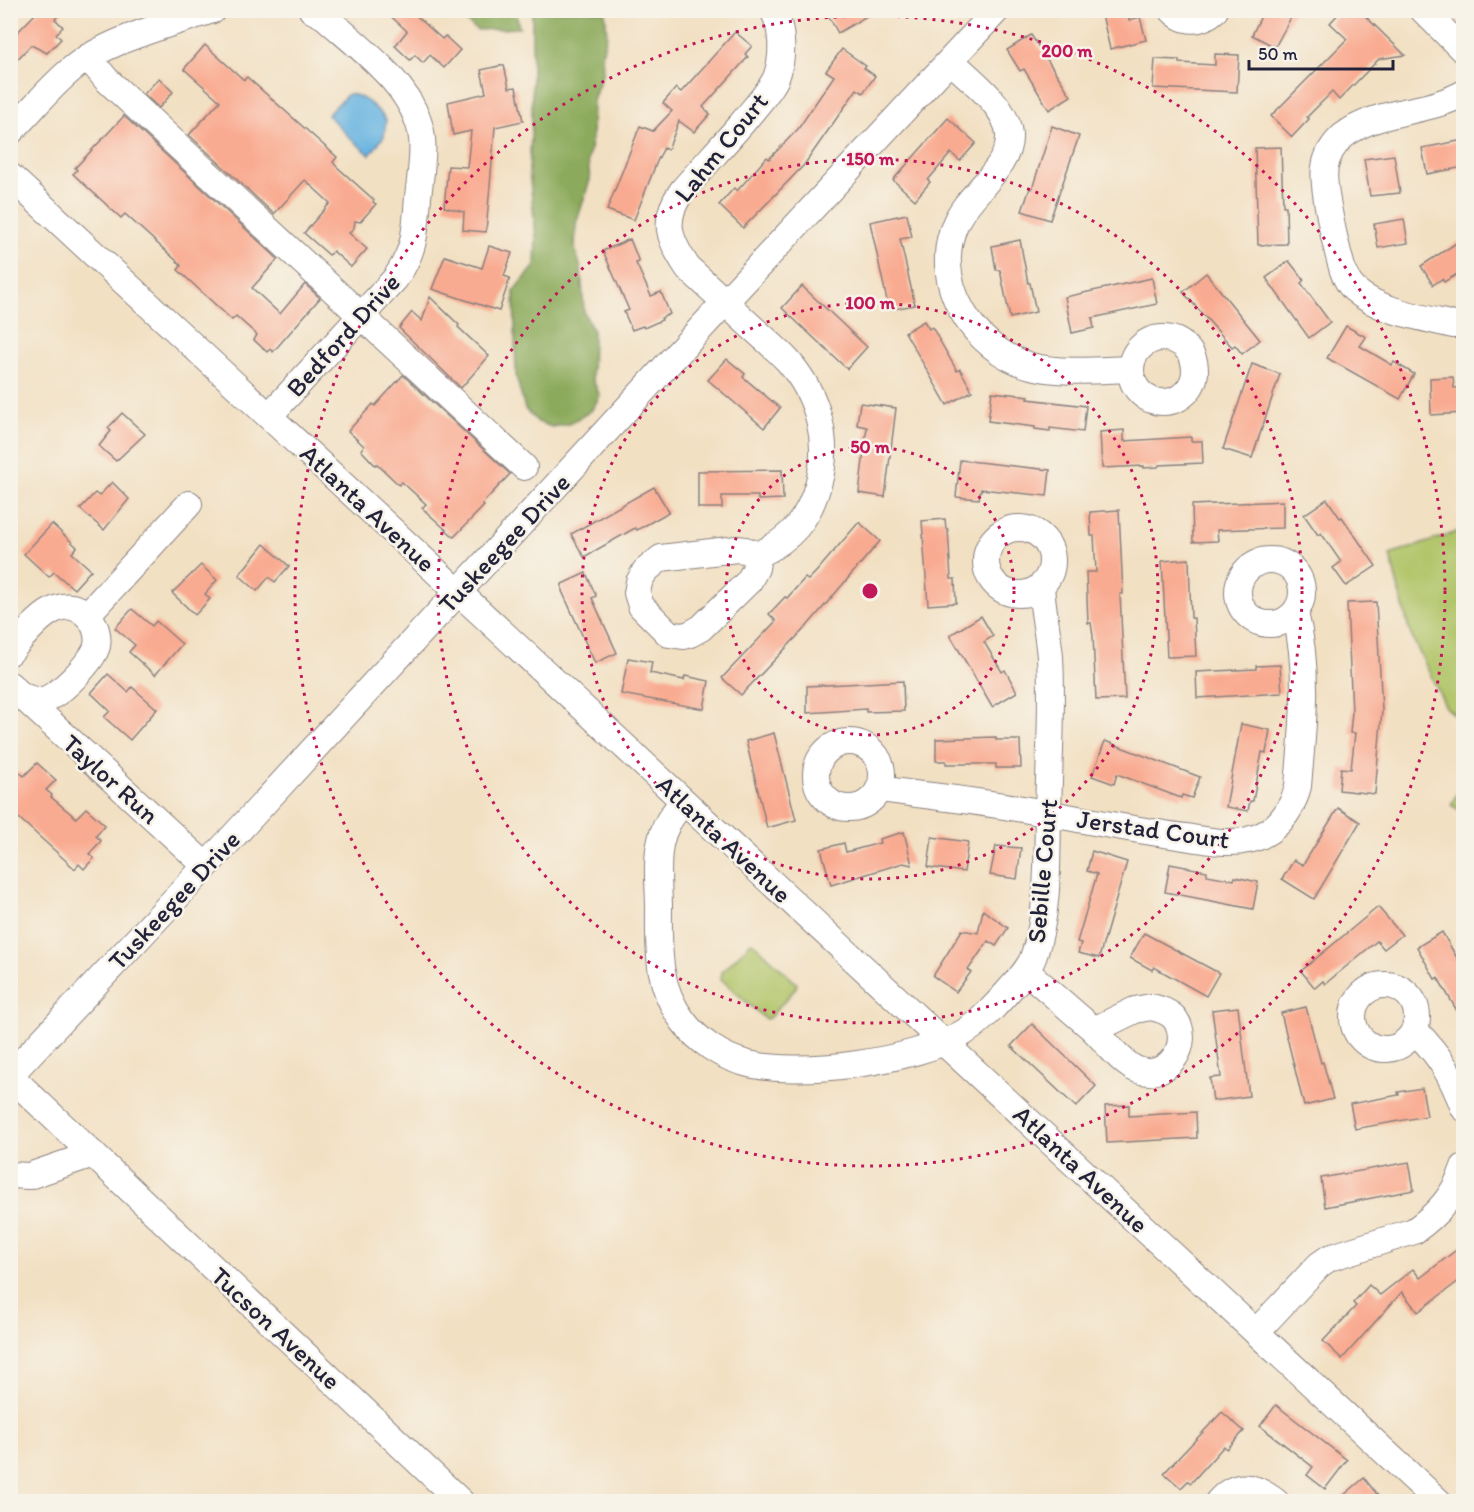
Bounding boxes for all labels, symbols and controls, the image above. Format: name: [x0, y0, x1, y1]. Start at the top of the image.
scale bar: [1249, 33, 1393, 71]
text: 200 m: [1042, 40, 1093, 62]
text: 50 m: [1258, 43, 1298, 65]
street label: Lahm Court: [667, 85, 775, 208]
text: 150 m: [846, 148, 895, 170]
street label: Bedford Drive: [279, 267, 407, 403]
text: 100 m: [845, 292, 896, 314]
text: 50 m: [850, 436, 891, 458]
street label: Atlanta Avenue: [294, 437, 442, 579]
street label: Tuskeegee Drive: [431, 467, 577, 619]
centre of rings: [860, 581, 880, 601]
street label: Taylor Run: [56, 727, 166, 831]
street label: Atlanta Avenue: [650, 768, 798, 910]
street label: Sebille Court: [1020, 797, 1064, 944]
street label: Jerstad Court: [1075, 802, 1232, 856]
street label: Tuskeegee Drive: [101, 824, 247, 976]
street label: Atlanta Avenue: [1007, 1098, 1155, 1240]
street label: Tucson Avenue: [204, 1260, 348, 1396]

